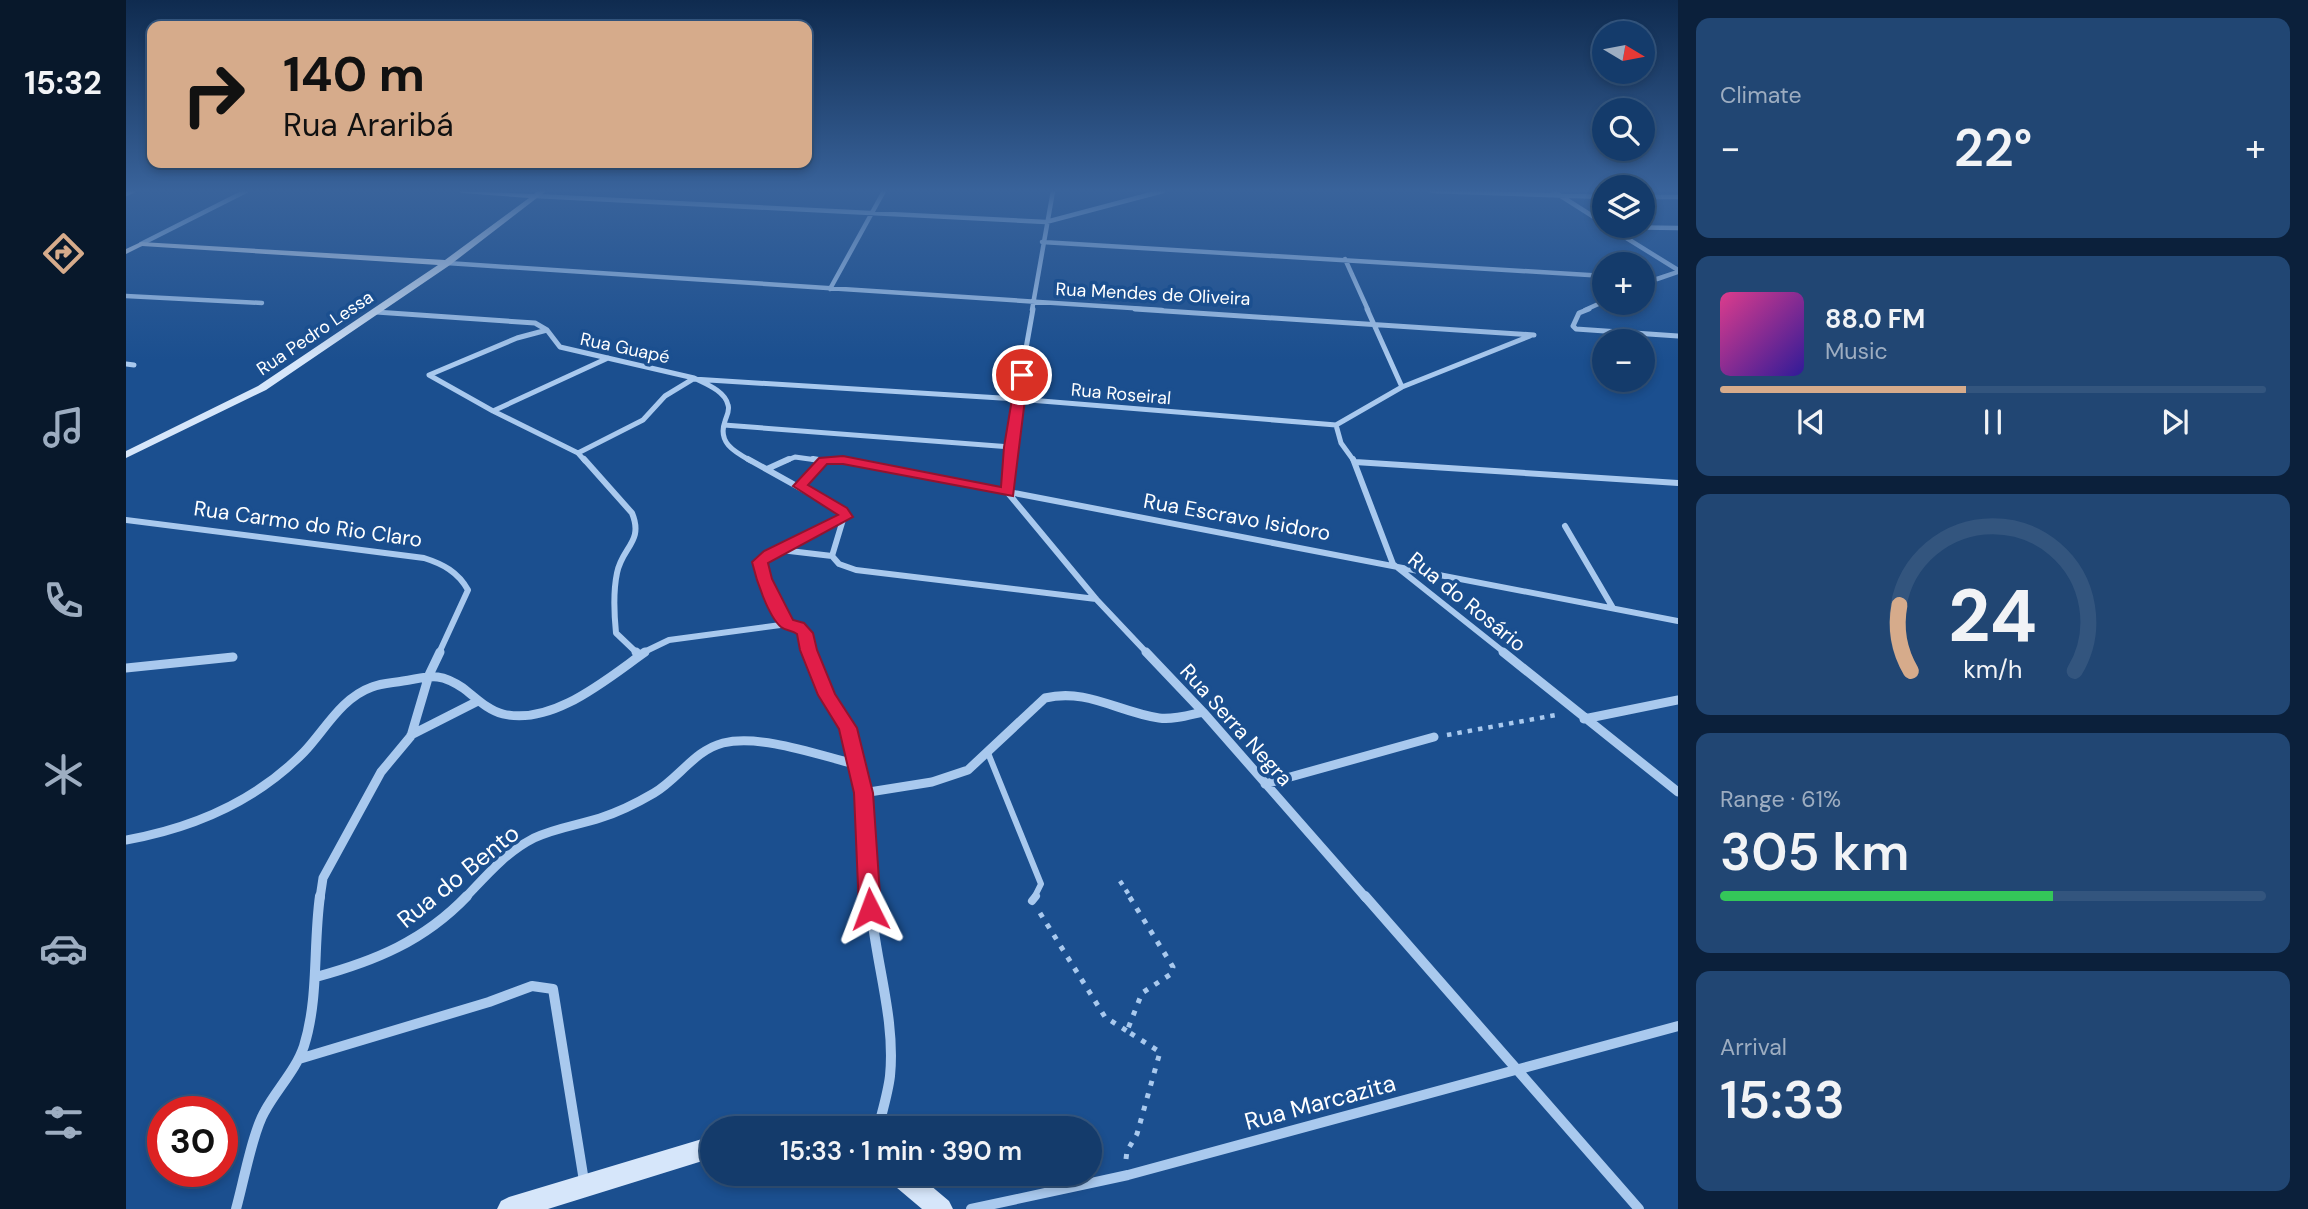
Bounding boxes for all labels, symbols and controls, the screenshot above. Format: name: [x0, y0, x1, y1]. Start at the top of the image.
north arrow: [1592, 21, 1656, 84]
map controls: [1592, 21, 1655, 392]
text: 140 m: [283, 42, 425, 106]
icon: right: [168, 49, 259, 140]
text: 15:32: [24, 62, 102, 104]
text: Climate: [1720, 80, 1802, 110]
button: search: [1592, 98, 1655, 161]
text: Rua Araribá: [283, 104, 454, 146]
text: 22°: [1954, 114, 2032, 182]
text: −: [1720, 123, 1741, 173]
text: +: [2245, 123, 2266, 173]
button: layers: [1592, 175, 1655, 238]
icon: directions: [39, 229, 88, 278]
button: +: [1592, 252, 1655, 315]
street label: Rua Mendes de Oliveira: [1055, 277, 1251, 311]
street label: Rua Pedro Lessa: [252, 285, 378, 381]
text: 88.0 FM: [1825, 302, 1925, 336]
street label: Rua Guapé: [578, 327, 672, 369]
button: −: [1592, 329, 1655, 392]
text: Music: [1825, 336, 1888, 366]
pin: [992, 345, 1052, 405]
icon: arrive: [1003, 356, 1041, 394]
street label: Rua Roseiral: [1070, 378, 1172, 410]
icon: music: [39, 403, 88, 452]
icon: previous: [1792, 403, 1830, 441]
icon: pause: [1974, 403, 2012, 441]
icon: next: [2156, 403, 2194, 441]
street label: Rua Escravo Isidoro: [1141, 487, 1333, 547]
street label: Rua Carmo do Rio Claro: [192, 494, 424, 554]
street label: Rua do Rosário: [1402, 546, 1532, 658]
text: 24: [1949, 569, 2037, 664]
icon: phone: [39, 576, 88, 625]
text: km/h: [1963, 652, 2023, 685]
street label: Rua Serra Negra: [1174, 658, 1298, 792]
icon: climate: [39, 750, 88, 799]
text: Range · 61%: [1720, 784, 1841, 814]
street label: Rua do Bento: [391, 817, 525, 935]
text: 305 km: [1720, 818, 1909, 886]
position arrow: [833, 872, 907, 946]
icon: car: [39, 924, 88, 973]
text: Arrival: [1720, 1032, 1787, 1062]
text: 15:33: [1720, 1066, 1845, 1134]
street label: Rua Marcazita: [1241, 1067, 1399, 1137]
speed limit sign: 30: [147, 1096, 238, 1187]
icon: filters: [39, 1098, 88, 1147]
text: 15:33 · 1 min · 390 m: [780, 1134, 1022, 1168]

